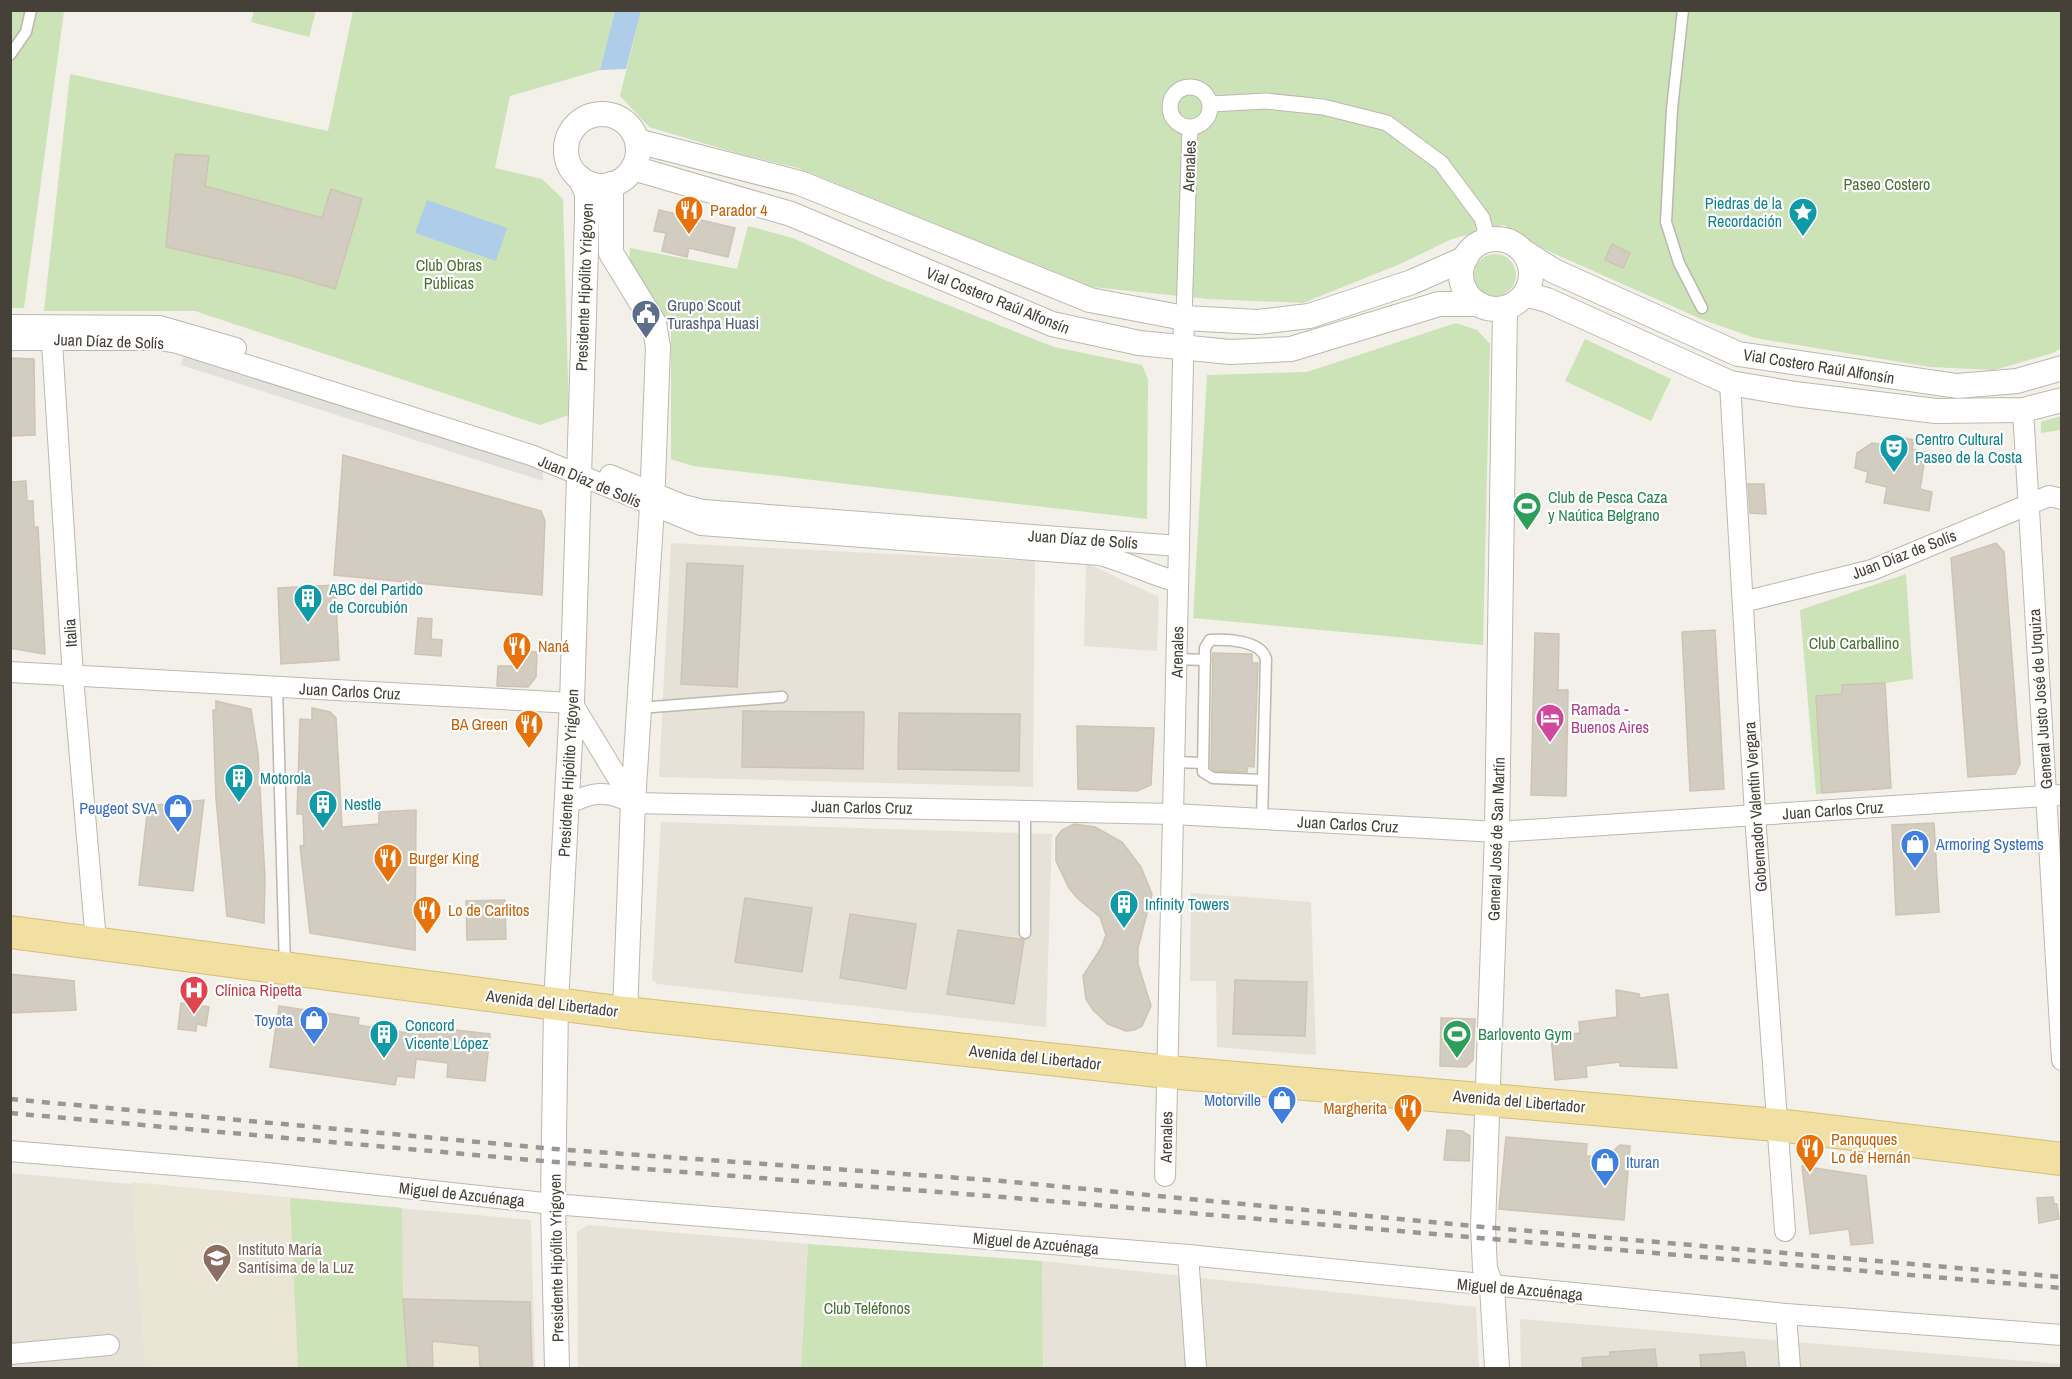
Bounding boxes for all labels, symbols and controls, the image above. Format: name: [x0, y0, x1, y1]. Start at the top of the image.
street label: Arenales: [1177, 140, 1201, 193]
park label: Paseo Costero: [1844, 173, 1930, 195]
place label: Piedras de la Recordación: [1705, 192, 1783, 232]
restaurant icon: Parador 4: [673, 194, 705, 236]
place icon: Piedras de la Recordación: [1787, 196, 1819, 238]
place label: Parador 4: [710, 199, 768, 221]
street label: Presidente Hipólito Yrigoyen: [570, 203, 598, 371]
park label: Club Obras Públicas: [416, 254, 482, 294]
street label: Vial Costero Raúl Alfonsín: [923, 261, 1073, 339]
place label: Grupo Scout Turashpa Huasi: [667, 294, 759, 334]
public building icon: Grupo Scout Turashpa Huasi: [630, 298, 662, 340]
street label: Juan Díaz de Solís: [54, 328, 164, 354]
street label: Vial Costero Raúl Alfonsín: [1742, 343, 1896, 389]
place label: Centro Cultural Paseo de la Costa: [1915, 428, 2023, 468]
theatre icon: Centro Cultural Paseo de la Costa: [1878, 432, 1910, 474]
street label: Juan Díaz de Solís: [535, 449, 645, 513]
place label: Club de Pesca Caza y Naútica Belgrano: [1548, 486, 1668, 526]
sports icon: Club de Pesca Caza y Naútica Belgrano: [1511, 490, 1543, 532]
street label: Juan Díaz de Solís: [1027, 524, 1139, 554]
street label: Juan Díaz de Solís: [1849, 524, 1959, 584]
place label: ABC del Partido de Corcubión: [328, 578, 423, 618]
building icon: ABC del Partido de Corcubión: [292, 582, 324, 624]
street label: General Justo José de Urquiza: [2023, 607, 2057, 790]
street label: Italia: [58, 617, 82, 648]
street label: Arenales: [1166, 626, 1188, 679]
restaurant icon: Naná: [501, 630, 533, 672]
park label: Club Carballino: [1809, 632, 1899, 654]
place label: Naná: [538, 635, 570, 657]
street label: Juan Carlos Cruz: [299, 677, 402, 705]
street label: Presidente Hipólito Yrigoyen: [553, 688, 583, 858]
place label: Ramada - Buenos Aires: [1571, 698, 1649, 738]
hotel icon: Ramada - Buenos Aires: [1534, 702, 1566, 744]
restaurant icon: BA Green: [513, 708, 545, 750]
place label: BA Green: [451, 713, 508, 735]
street label: Gobernador Valentín Vergara: [1738, 721, 1772, 893]
street label: General José de San Martín: [1482, 757, 1510, 921]
building icon: Motorola: [223, 762, 255, 804]
place label: Motorola: [260, 767, 312, 789]
building icon: Nestle: [307, 788, 339, 830]
shop icon: Peugeot SVA: [162, 792, 194, 834]
place label: Nestle: [344, 793, 381, 815]
street label: Juan Carlos Cruz: [811, 795, 913, 819]
street label: Juan Carlos Cruz: [1782, 795, 1885, 825]
place label: Peugeot SVA: [79, 797, 157, 819]
street label: Juan Carlos Cruz: [1297, 810, 1400, 838]
shop icon: Armoring Systems: [1899, 828, 1931, 870]
place label: Armoring Systems: [1935, 833, 2044, 855]
restaurant icon: Burger King: [372, 842, 404, 884]
place label: Burger King: [409, 847, 480, 869]
building icon: Infinity Towers: [1108, 888, 1140, 930]
place label: Infinity Towers: [1145, 893, 1229, 915]
restaurant icon: Lo de Carlitos: [411, 894, 443, 936]
place label: Lo de Carlitos: [448, 899, 530, 921]
hospital icon: Clínica Ripetta: [178, 974, 210, 1016]
place label: Clínica Ripetta: [215, 979, 302, 1001]
street label: Avenida del Libertador: [484, 984, 620, 1022]
shop icon: Toyota: [298, 1004, 330, 1046]
place label: Toyota: [254, 1009, 294, 1031]
place label: Concord Vicente López: [405, 1014, 489, 1054]
building icon: Concord Vicente López: [368, 1018, 400, 1060]
sports icon: Barlovento Gym: [1441, 1018, 1473, 1060]
place label: Barlovento Gym: [1478, 1023, 1572, 1045]
street label: Avenida del Libertador: [967, 1039, 1103, 1075]
shop icon: Motorville: [1266, 1084, 1298, 1126]
street label: Avenida del Libertador: [1451, 1084, 1587, 1118]
place label: Motorville: [1204, 1089, 1261, 1111]
restaurant icon: Margherita: [1392, 1092, 1424, 1134]
place label: Margherita: [1324, 1097, 1388, 1119]
street label: Arenales: [1155, 1111, 1177, 1164]
place label: Panquques Lo de Hernán: [1831, 1128, 1911, 1168]
restaurant icon: Panquques Lo de Hernán: [1794, 1132, 1826, 1174]
shop icon: Ituran: [1589, 1146, 1621, 1188]
place label: Ituran: [1626, 1151, 1660, 1173]
street label: Presidente Hipólito Yrigoyen: [544, 1174, 568, 1342]
street label: Miguel de Azcuénaga: [398, 1176, 527, 1212]
street label: Miguel de Azcuénaga: [972, 1227, 1101, 1260]
place label: Instituto María Santísima de la Luz: [238, 1238, 354, 1278]
school or university icon: Instituto María Santísima de la Luz: [201, 1242, 233, 1284]
street label: Miguel de Azcuénaga: [1456, 1273, 1585, 1306]
park label: Club Teléfonos: [824, 1297, 910, 1319]

